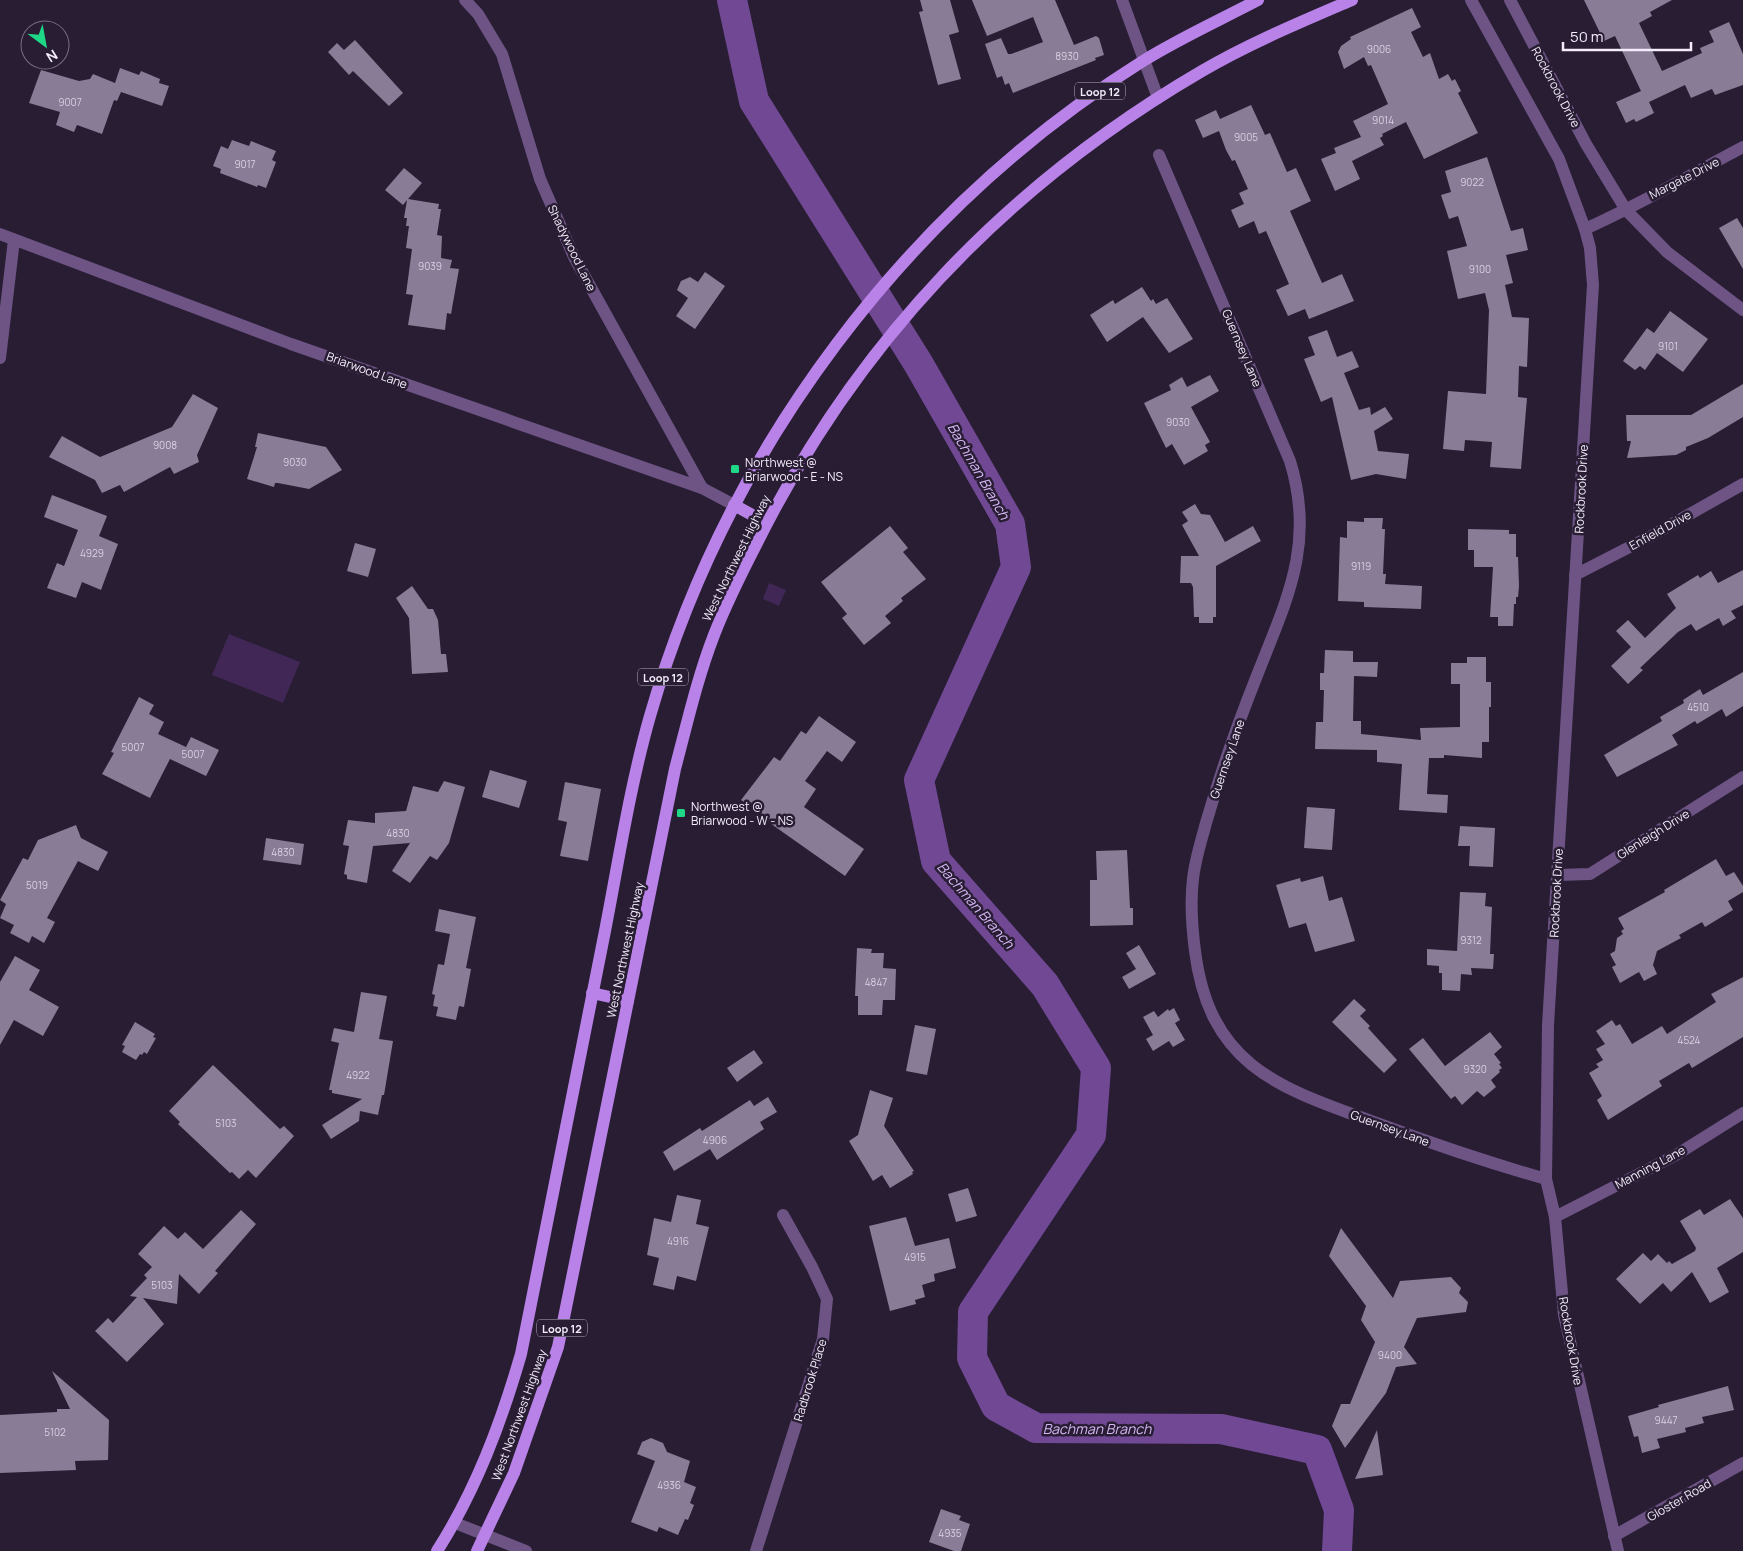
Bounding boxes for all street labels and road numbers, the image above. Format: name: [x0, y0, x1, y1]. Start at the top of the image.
street label: Rockbrook Drive: [1528, 44, 1584, 130]
road number: Loop 12: [1075, 82, 1125, 100]
street label: Margate Drive: [1646, 153, 1722, 203]
street label: Shadywood Lane: [544, 202, 600, 294]
street label: Guernsey Lane: [1218, 307, 1266, 389]
street label: Briarwood Lane: [324, 347, 410, 393]
street label: Rockbrook Drive: [1570, 444, 1592, 534]
street label: West Northwest Highway: [698, 491, 774, 624]
street label: Enfield Drive: [1626, 506, 1694, 554]
road number: Loop 12: [638, 669, 688, 686]
street label: Guernsey Lane: [1205, 717, 1249, 801]
street label: Glenleigh Drive: [1614, 805, 1692, 863]
street label: Rockbrook Drive: [1545, 848, 1567, 938]
street label: West Northwest Highway: [602, 880, 648, 1020]
street label: Guernsey Lane: [1348, 1106, 1432, 1150]
street label: Manning Lane: [1612, 1141, 1688, 1193]
street label: Rockbrook Drive: [1555, 1296, 1587, 1386]
road number: Loop 12: [537, 1320, 587, 1336]
street label: Radbrook Place: [789, 1337, 831, 1423]
street label: West Northwest Highway: [487, 1346, 551, 1483]
street label: Gloster Road: [1644, 1475, 1714, 1525]

